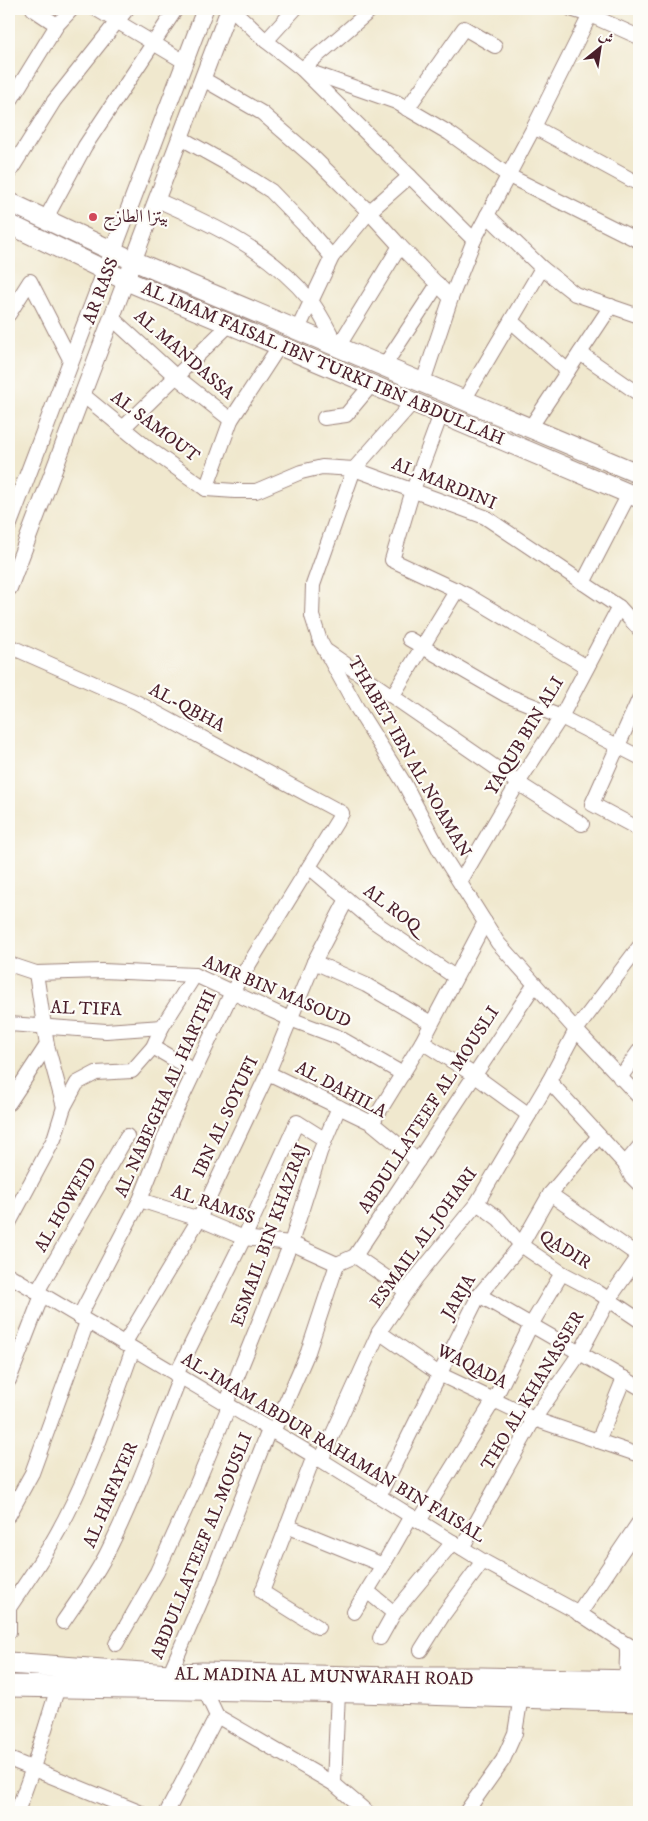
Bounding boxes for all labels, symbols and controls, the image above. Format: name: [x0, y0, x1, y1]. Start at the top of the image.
north arrow: [576, 22, 626, 72]
text: ش: [595, 26, 617, 49]
place label: بيتزا الطازج: [103, 206, 168, 232]
marker: بيتزا الطازج: [87, 211, 99, 223]
street label: AR RASS: [78, 255, 124, 327]
street label: AL IMAM FAISAL IBN TURKI IBN ABDULLAH: [138, 277, 508, 451]
street label: AL MANDASSA: [129, 305, 239, 405]
street label: AL SAMOUT: [106, 386, 204, 468]
street label: AL MARDINI: [388, 453, 500, 515]
street label: THABET IBN AL NOAMAN: [342, 652, 476, 862]
street label: YAQUB BIN ALI: [481, 673, 569, 799]
street label: AL-QBHA: [145, 679, 229, 737]
street label: AL ROQ: [359, 880, 432, 943]
street label: AMR BIN MASOUD: [200, 951, 354, 1033]
street label: AL NABEGHA AL HARTHI: [110, 987, 222, 1201]
street label: AL TIFA: [50, 997, 123, 1021]
street label: ABDULLATEEF AL MOUSLI: [354, 1002, 504, 1218]
street label: IBN AL SOYUFI: [188, 1053, 264, 1181]
street label: AL DAHILA: [292, 1057, 391, 1123]
street label: ESMAIL BIN KHAZRAJ: [227, 1141, 313, 1329]
street label: AL HOWEID: [30, 1154, 102, 1256]
street label: ESMAIL AL JOHARI: [366, 1164, 482, 1312]
street label: AL RAMSS: [168, 1180, 258, 1230]
street label: QADIR: [535, 1226, 595, 1275]
street label: JARJA: [436, 1270, 481, 1325]
street label: THO AL KHANASSER: [477, 1307, 589, 1475]
street label: WAQADA: [432, 1339, 512, 1394]
street label: AL-IMAM ABDUR RAHAMAN BIN FAISAL: [177, 1348, 489, 1548]
street label: ABDULLATEEF AL MOUSLI: [146, 1430, 258, 1662]
street label: AL HAFAYER: [79, 1439, 143, 1551]
street label: AL MADINA AL MUNWARAH ROAD: [174, 1663, 474, 1691]

